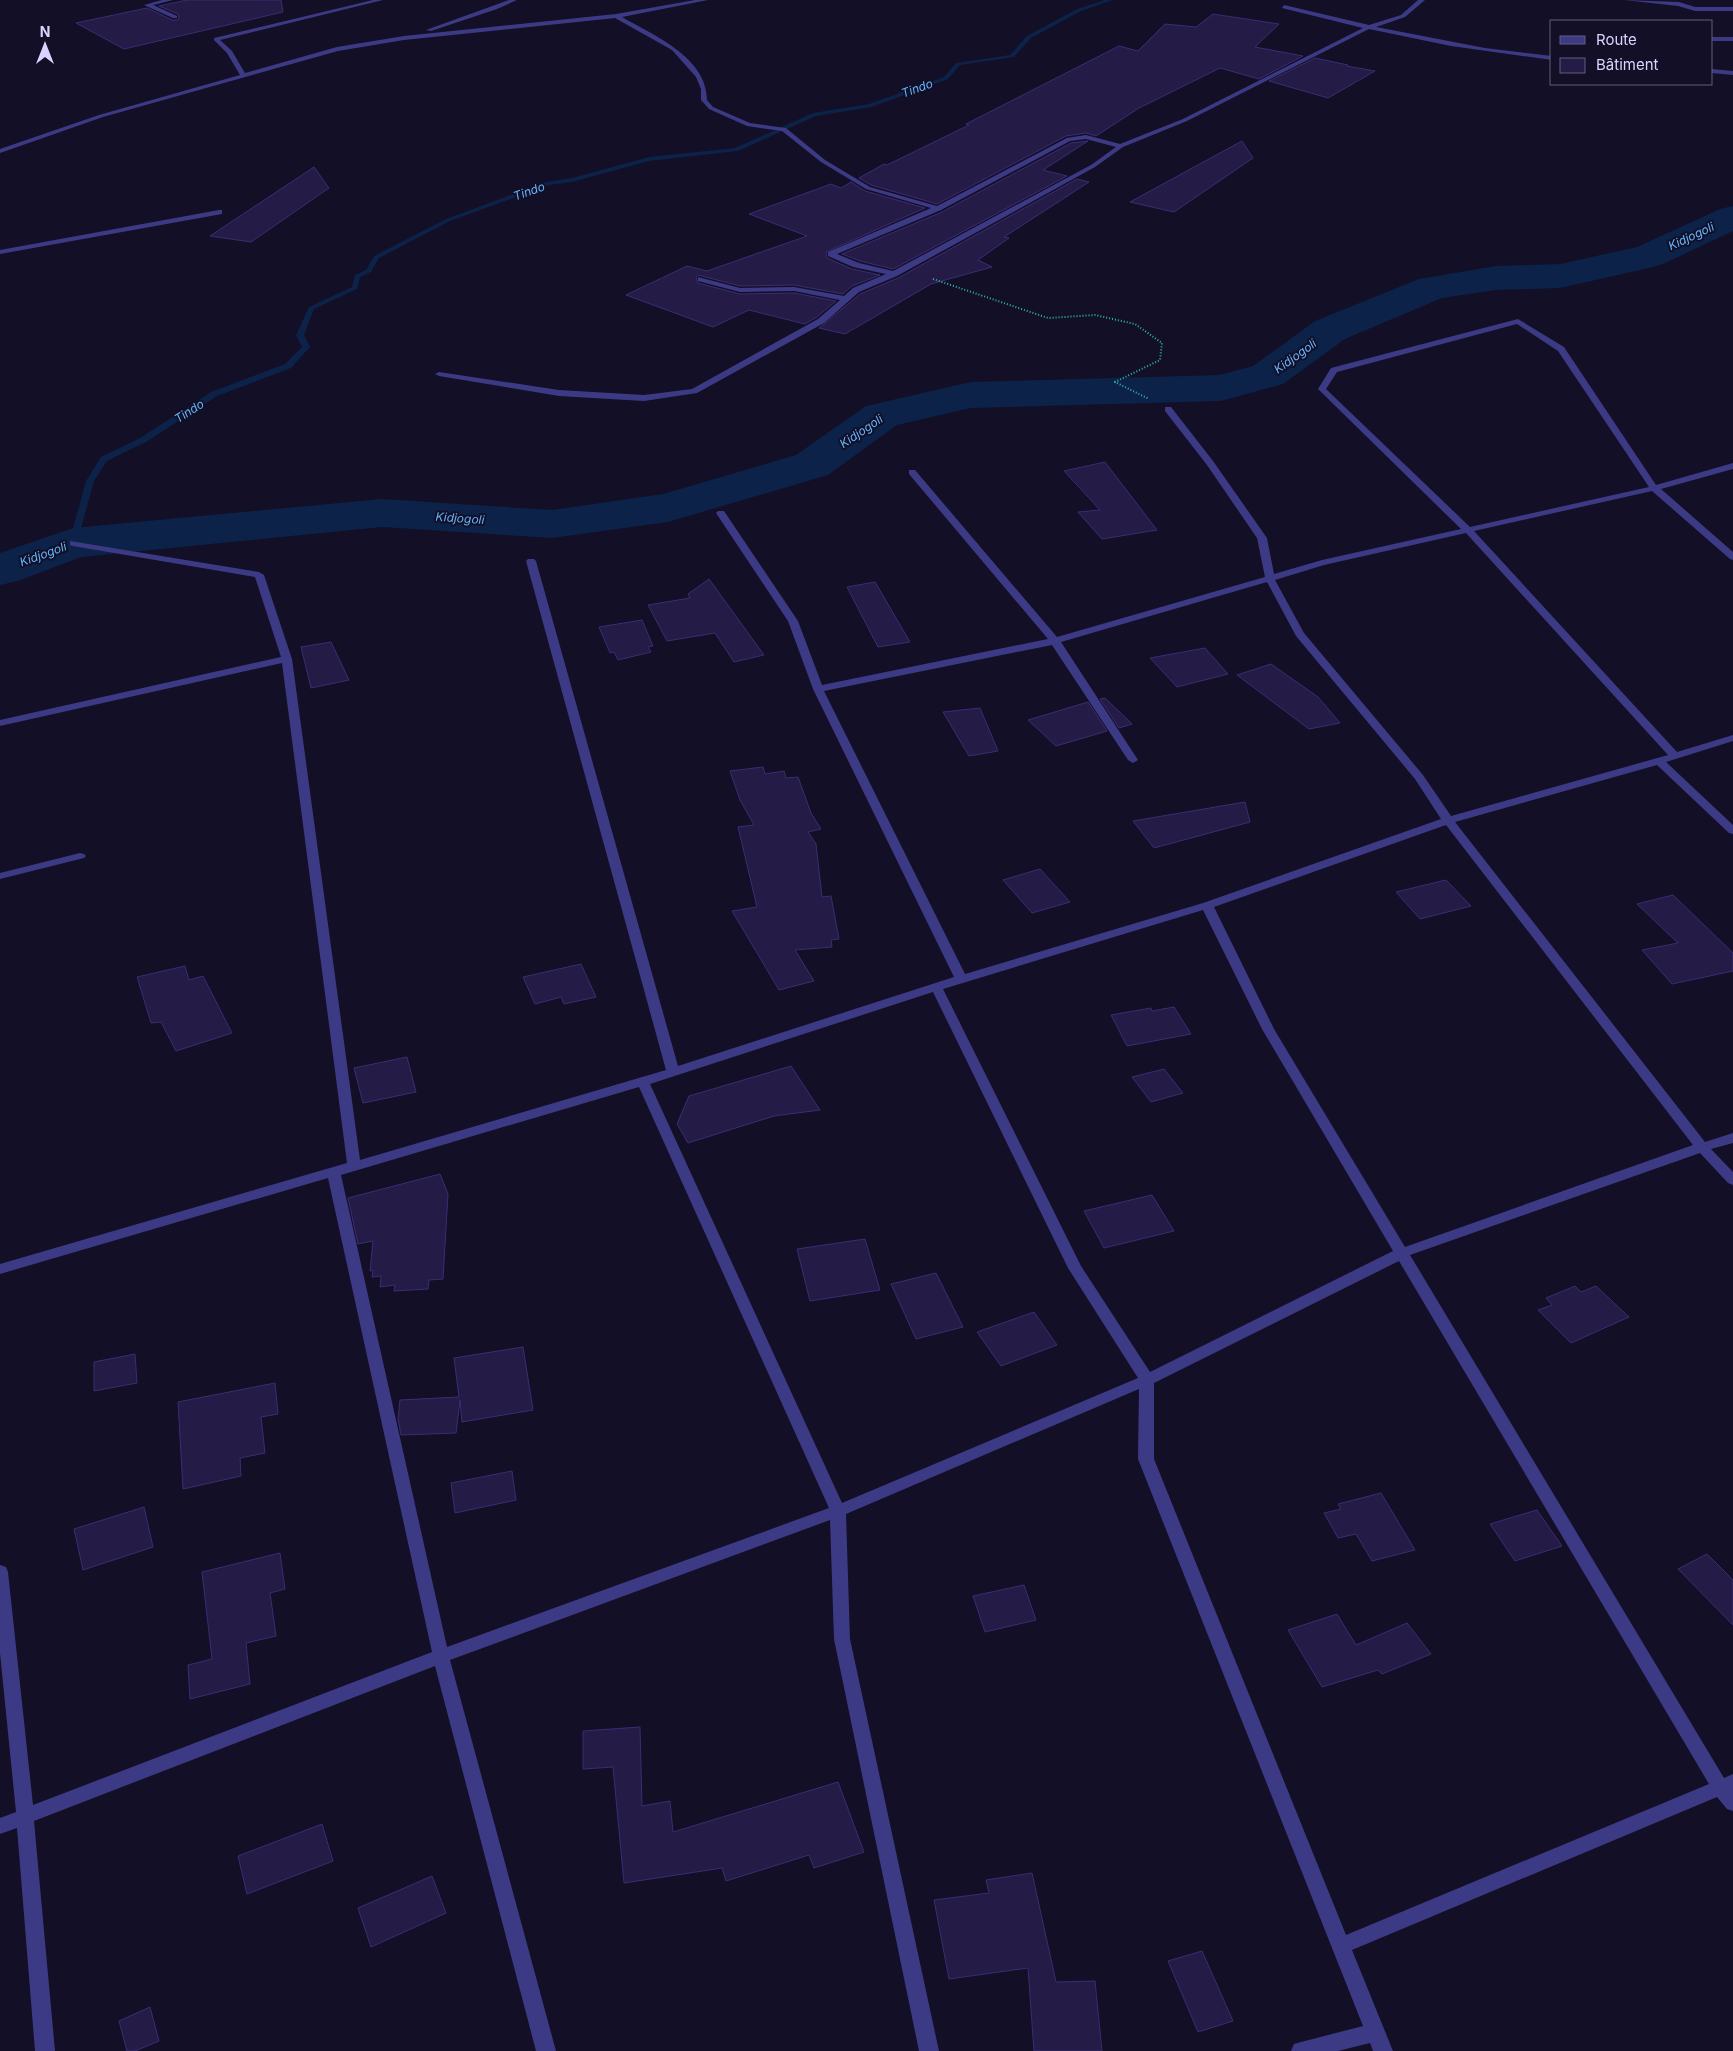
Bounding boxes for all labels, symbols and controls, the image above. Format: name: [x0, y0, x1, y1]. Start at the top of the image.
north arrow: [20, 20, 70, 70]
legend: [1550, 20, 1713, 85]
text: N: [40, 23, 50, 40]
text: Route: [1596, 30, 1637, 49]
text: Bâtiment: [1596, 55, 1659, 74]
water label: Tindo: [899, 75, 935, 101]
water label: Tindo: [511, 178, 547, 204]
water label: Kidjogoli: [1666, 218, 1717, 253]
water label: Kidjogoli: [1271, 335, 1320, 376]
water label: Tindo: [171, 396, 207, 426]
water label: Kidjogoli: [836, 410, 886, 451]
water label: Kidjogoli: [435, 509, 486, 527]
water label: Kidjogoli: [17, 538, 70, 569]

